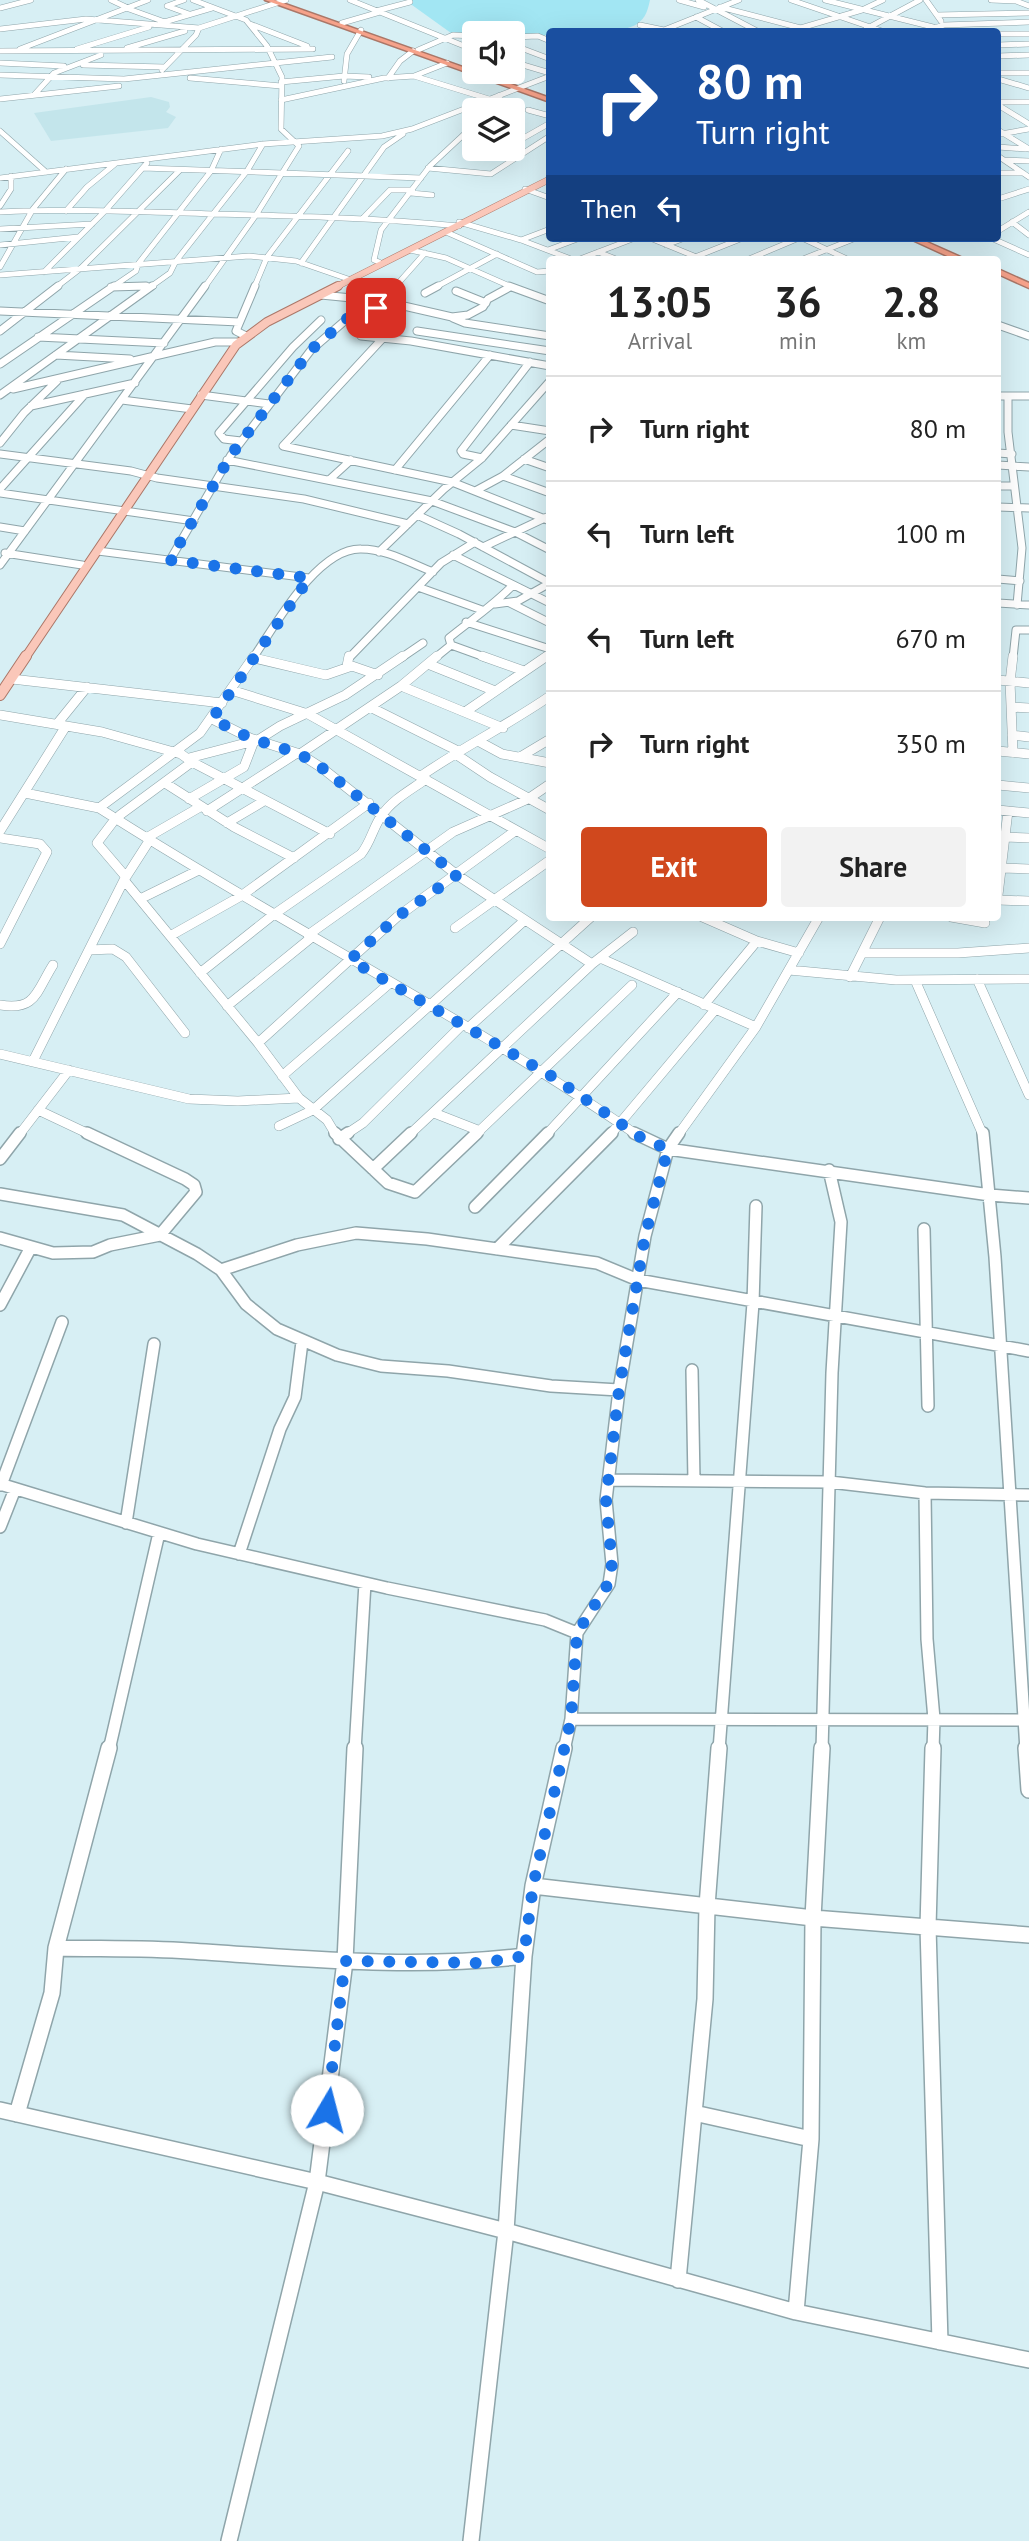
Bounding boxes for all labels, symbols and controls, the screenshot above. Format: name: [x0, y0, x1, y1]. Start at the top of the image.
map controls: [462, 21, 525, 161]
button: sound: [462, 21, 525, 84]
text: 80 m: [696, 49, 803, 113]
icon: right: [581, 56, 672, 147]
button: layers: [462, 98, 525, 161]
text: Turn right: [696, 111, 830, 153]
icon: left: [651, 189, 689, 227]
text: Then: [581, 192, 637, 225]
text: 13:05: [607, 274, 713, 329]
text: 36: [774, 274, 822, 329]
text: 2.8: [882, 274, 940, 329]
pin: [346, 278, 406, 338]
icon: arrive: [357, 289, 395, 327]
text: Arrival: [628, 326, 692, 355]
text: min: [779, 326, 817, 355]
text: km: [896, 326, 926, 355]
icon: right: [581, 410, 619, 448]
text: Turn right: [640, 412, 749, 445]
text: 80 m: [910, 412, 966, 445]
icon: left: [581, 515, 619, 553]
text: Turn left: [640, 517, 734, 550]
text: 100 m: [895, 517, 966, 550]
icon: left: [581, 620, 619, 658]
text: Turn left: [640, 622, 734, 655]
text: 670 m: [895, 622, 966, 655]
icon: right: [581, 725, 619, 763]
text: Turn right: [640, 727, 749, 760]
text: 350 m: [895, 727, 966, 760]
button: Exit: [581, 827, 767, 907]
button: Share: [781, 827, 966, 907]
position arrow: [290, 2073, 364, 2147]

